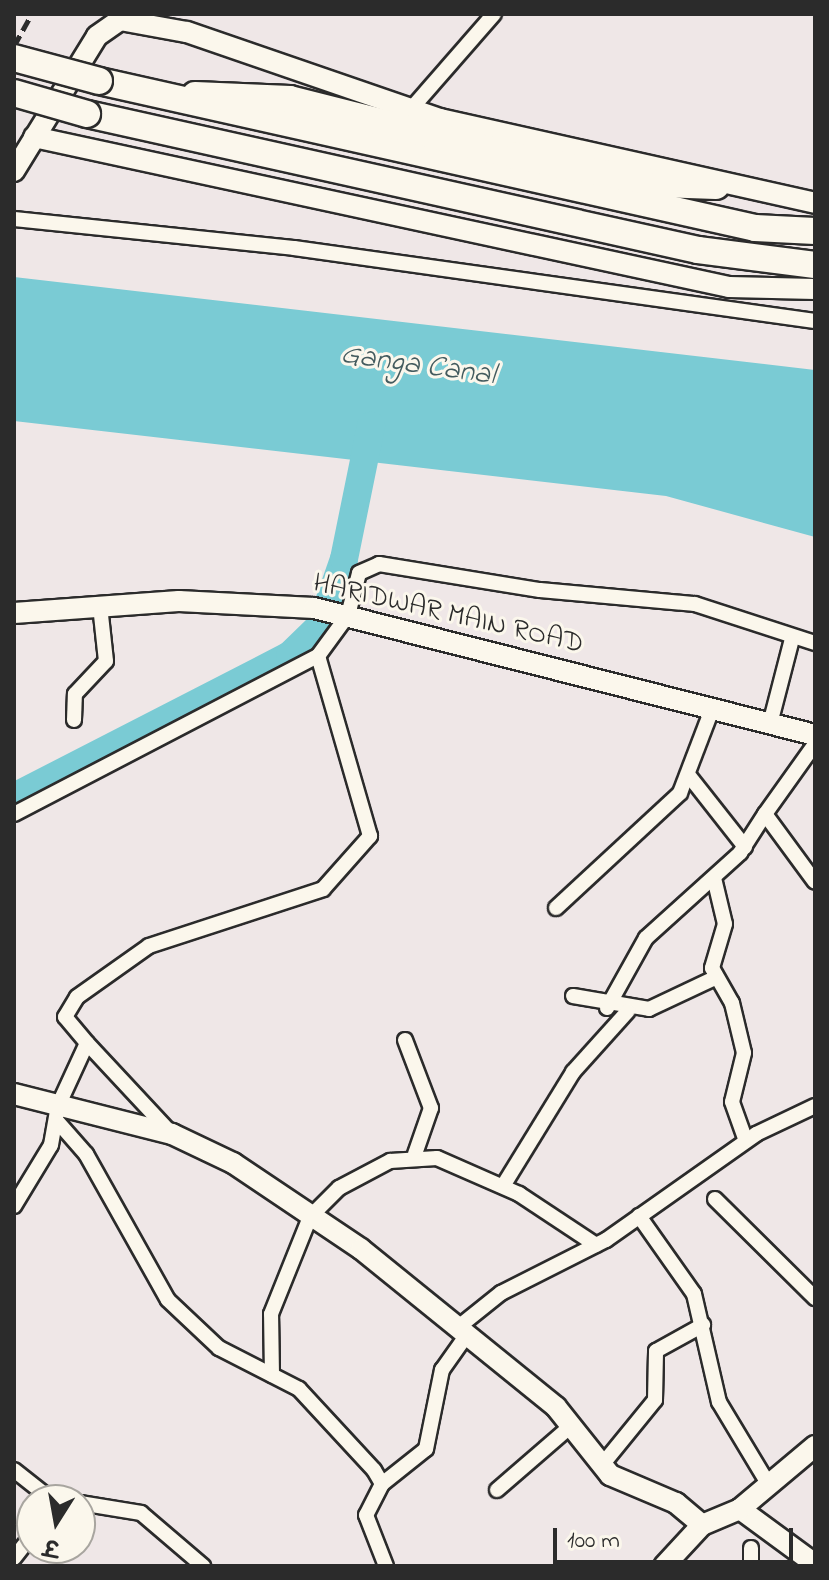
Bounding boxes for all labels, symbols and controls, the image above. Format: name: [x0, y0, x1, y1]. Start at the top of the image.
water label: Ganga Canal: [338, 337, 498, 395]
street label: HARIDWAR MAIN ROAD: [310, 568, 586, 662]
north arrow: [16, 1484, 96, 1564]
scale bar: [557, 1512, 797, 1562]
text: 100 m: [567, 1524, 620, 1559]
text: उ: [42, 1528, 62, 1563]

